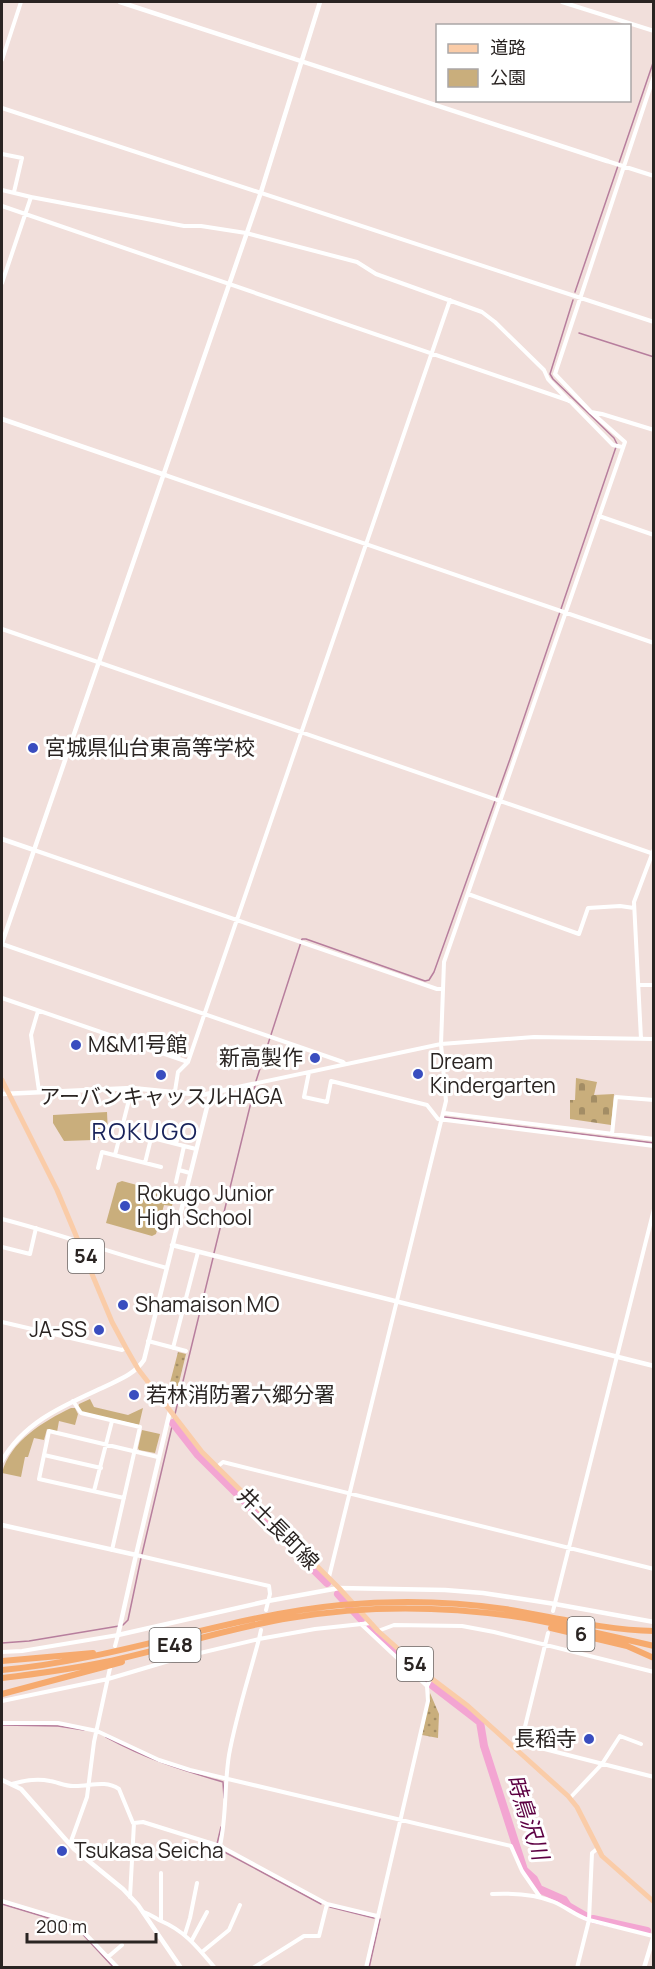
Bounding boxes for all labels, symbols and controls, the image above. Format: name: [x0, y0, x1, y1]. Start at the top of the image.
legend: [436, 24, 631, 102]
text: 道路: [490, 35, 526, 59]
text: 公園: [490, 65, 526, 89]
place label: 宮城県仙台東高等学校: [45, 733, 255, 761]
marker: 宮城県仙台東高等学校: [26, 741, 40, 755]
place label: M&M1号館: [88, 1030, 187, 1058]
marker: M&M1号館: [69, 1038, 83, 1052]
place label: 新高製作: [219, 1043, 303, 1071]
place label: Dream Kindergarten: [430, 1047, 556, 1099]
marker: 新高製作: [308, 1051, 322, 1065]
marker: Dream Kindergarten: [411, 1067, 425, 1081]
marker: アーバンキャッスルHAGA: [154, 1068, 168, 1082]
place label: アーバンキャッスルHAGA: [39, 1082, 283, 1110]
district label: ROKUGO: [92, 1114, 198, 1147]
place label: Rokugo Junior High School: [137, 1179, 275, 1231]
marker: Rokugo Junior High School: [118, 1199, 132, 1213]
road number: 54: [68, 1239, 104, 1273]
place label: Shamaison MO: [135, 1290, 279, 1318]
marker: Shamaison MO: [116, 1298, 130, 1312]
place label: JA-SS: [29, 1315, 87, 1343]
marker: JA-SS: [92, 1323, 106, 1337]
place label: 若林消防署六郷分署: [146, 1380, 335, 1408]
marker: 若林消防署六郷分署: [127, 1388, 141, 1402]
street label: 井土長町線: [232, 1481, 326, 1575]
road number: 6: [568, 1617, 594, 1651]
road number: E48: [150, 1628, 201, 1662]
road number: 54: [397, 1647, 433, 1681]
place label: 長稻寺: [514, 1724, 577, 1752]
marker: 長稻寺: [582, 1732, 596, 1746]
water label: 時鳥沢川: [500, 1771, 556, 1865]
place label: Tsukasa Seicha: [74, 1836, 224, 1864]
marker: Tsukasa Seicha: [55, 1844, 69, 1858]
scale bar: [27, 1906, 156, 1944]
text: 200 m: [36, 1914, 87, 1938]

